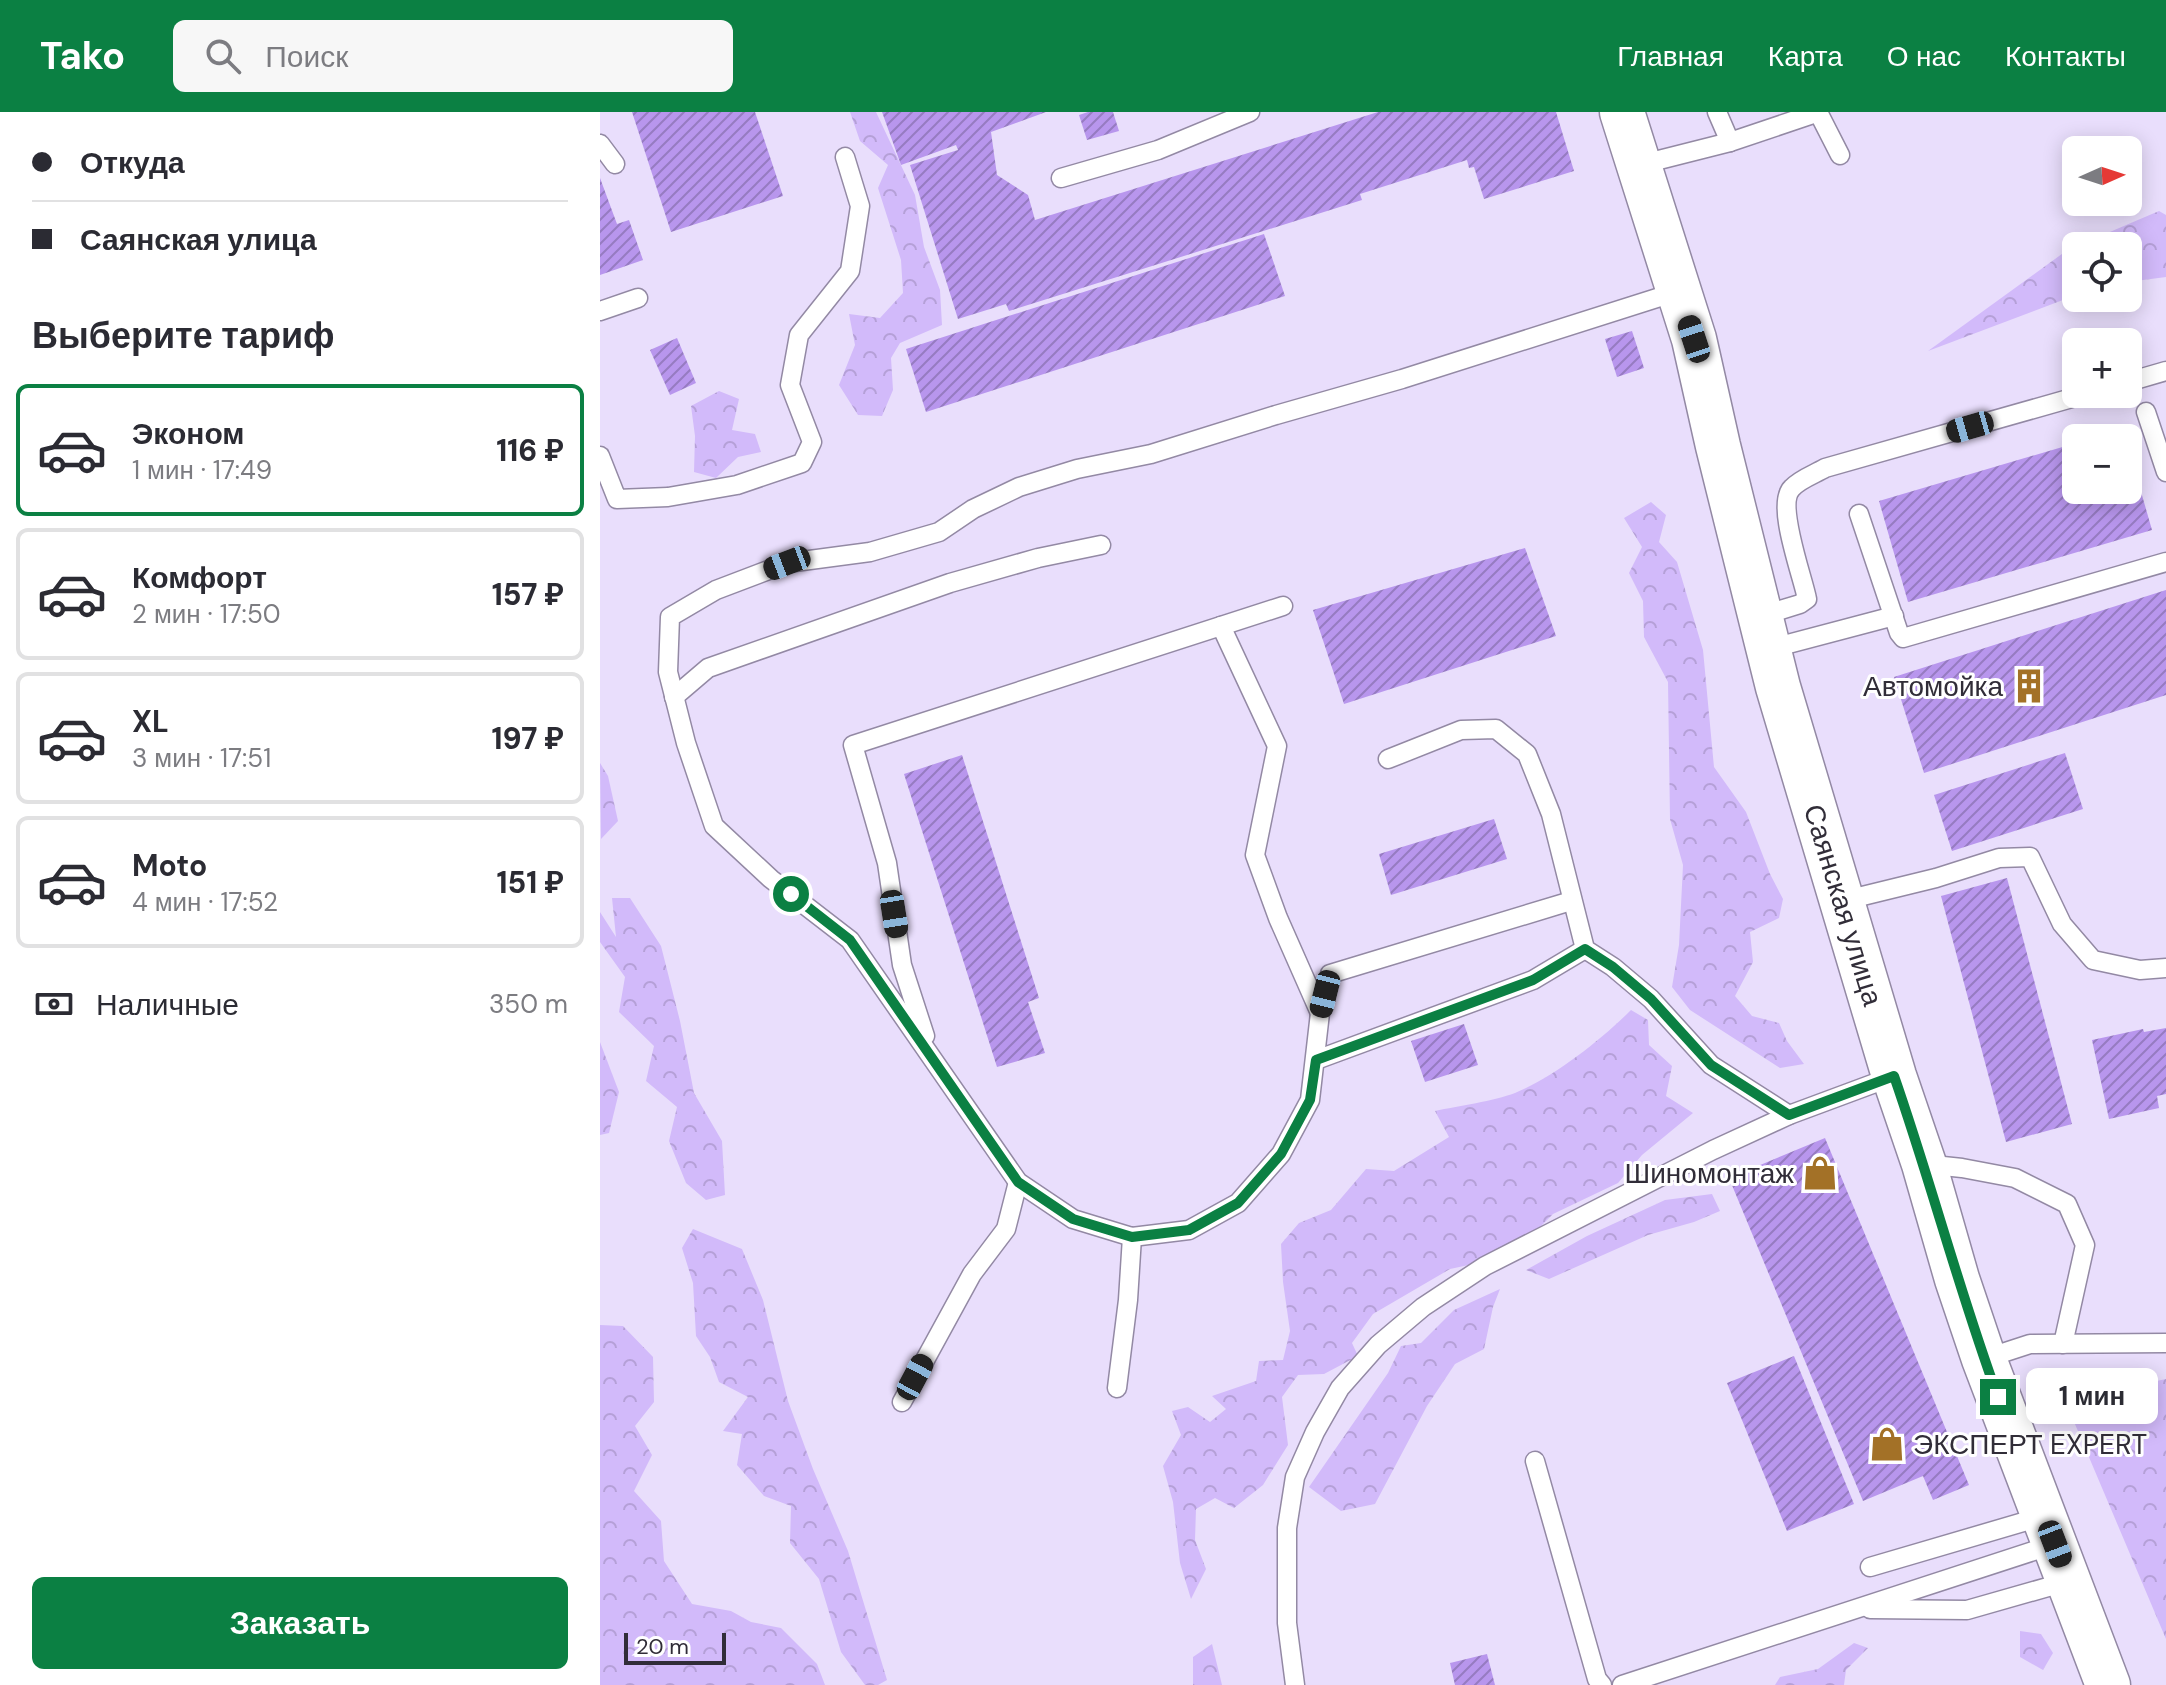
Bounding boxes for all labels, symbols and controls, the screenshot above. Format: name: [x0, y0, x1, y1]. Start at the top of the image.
search box: [173, 20, 733, 92]
text: Tako: [40, 31, 125, 81]
icon: search: [201, 34, 245, 78]
text: Поиск: [265, 37, 348, 76]
text: Главная: [1617, 38, 1724, 75]
text: Карта: [1768, 38, 1843, 75]
text: О нас: [1887, 38, 1961, 75]
text: Контакты: [2005, 38, 2126, 75]
north arrow: [2062, 136, 2142, 216]
map controls: [2062, 136, 2142, 504]
text: Откуда: [80, 143, 185, 182]
text: Саянская улица: [80, 220, 317, 259]
button: locate: [2062, 232, 2142, 312]
text: Выберите тариф: [32, 312, 335, 359]
car: [1675, 312, 1713, 366]
button: +: [2062, 328, 2142, 408]
car: [1944, 409, 1996, 445]
icon: car: [36, 414, 108, 486]
text: Эконом: [132, 414, 245, 453]
button: −: [2062, 424, 2142, 504]
text: 116 ₽: [496, 431, 564, 470]
text: 1 мин · 17:49: [132, 453, 272, 487]
car: [760, 543, 814, 583]
icon: car: [36, 558, 108, 630]
text: Комфорт: [132, 558, 267, 597]
text: 157 ₽: [492, 575, 564, 614]
text: 2 мин · 17:50: [132, 597, 281, 631]
building icon: Автомойка: [2010, 667, 2048, 705]
place label: Автомойка: [1863, 668, 2003, 705]
icon: car: [36, 702, 108, 774]
text: XL: [132, 702, 169, 741]
text: 197 ₽: [491, 719, 564, 758]
text: 3 мин · 17:51: [132, 741, 271, 775]
street label: Саянская улица: [1795, 800, 1891, 1011]
icon: car: [36, 846, 108, 918]
text: Moto: [132, 846, 207, 885]
text: 151 ₽: [497, 863, 564, 902]
route start: [773, 876, 809, 912]
text: 4 мин · 17:52: [132, 885, 278, 919]
car: [878, 888, 910, 940]
car: [1308, 968, 1342, 1020]
icon: cash: [32, 982, 76, 1026]
text: Наличные: [96, 985, 239, 1024]
text: 350 m: [489, 987, 568, 1021]
shop icon: Шиномонтаж: [1801, 1154, 1839, 1192]
place label: Шиномонтаж: [1625, 1155, 1794, 1192]
car: [893, 1350, 937, 1404]
callout: 1 мин: [2026, 1369, 2158, 1425]
route end: [1980, 1379, 2016, 1415]
text: 1 мин: [2059, 1379, 2125, 1413]
shop icon: ЭКСПЕРТ EXPERT: [1868, 1425, 1906, 1463]
place label: ЭКСПЕРТ EXPERT: [1913, 1426, 2147, 1463]
car: [2035, 1517, 2075, 1571]
button: Заказать: [32, 1577, 568, 1669]
scale bar: [624, 1629, 726, 1665]
text: 20 m: [636, 1632, 689, 1661]

